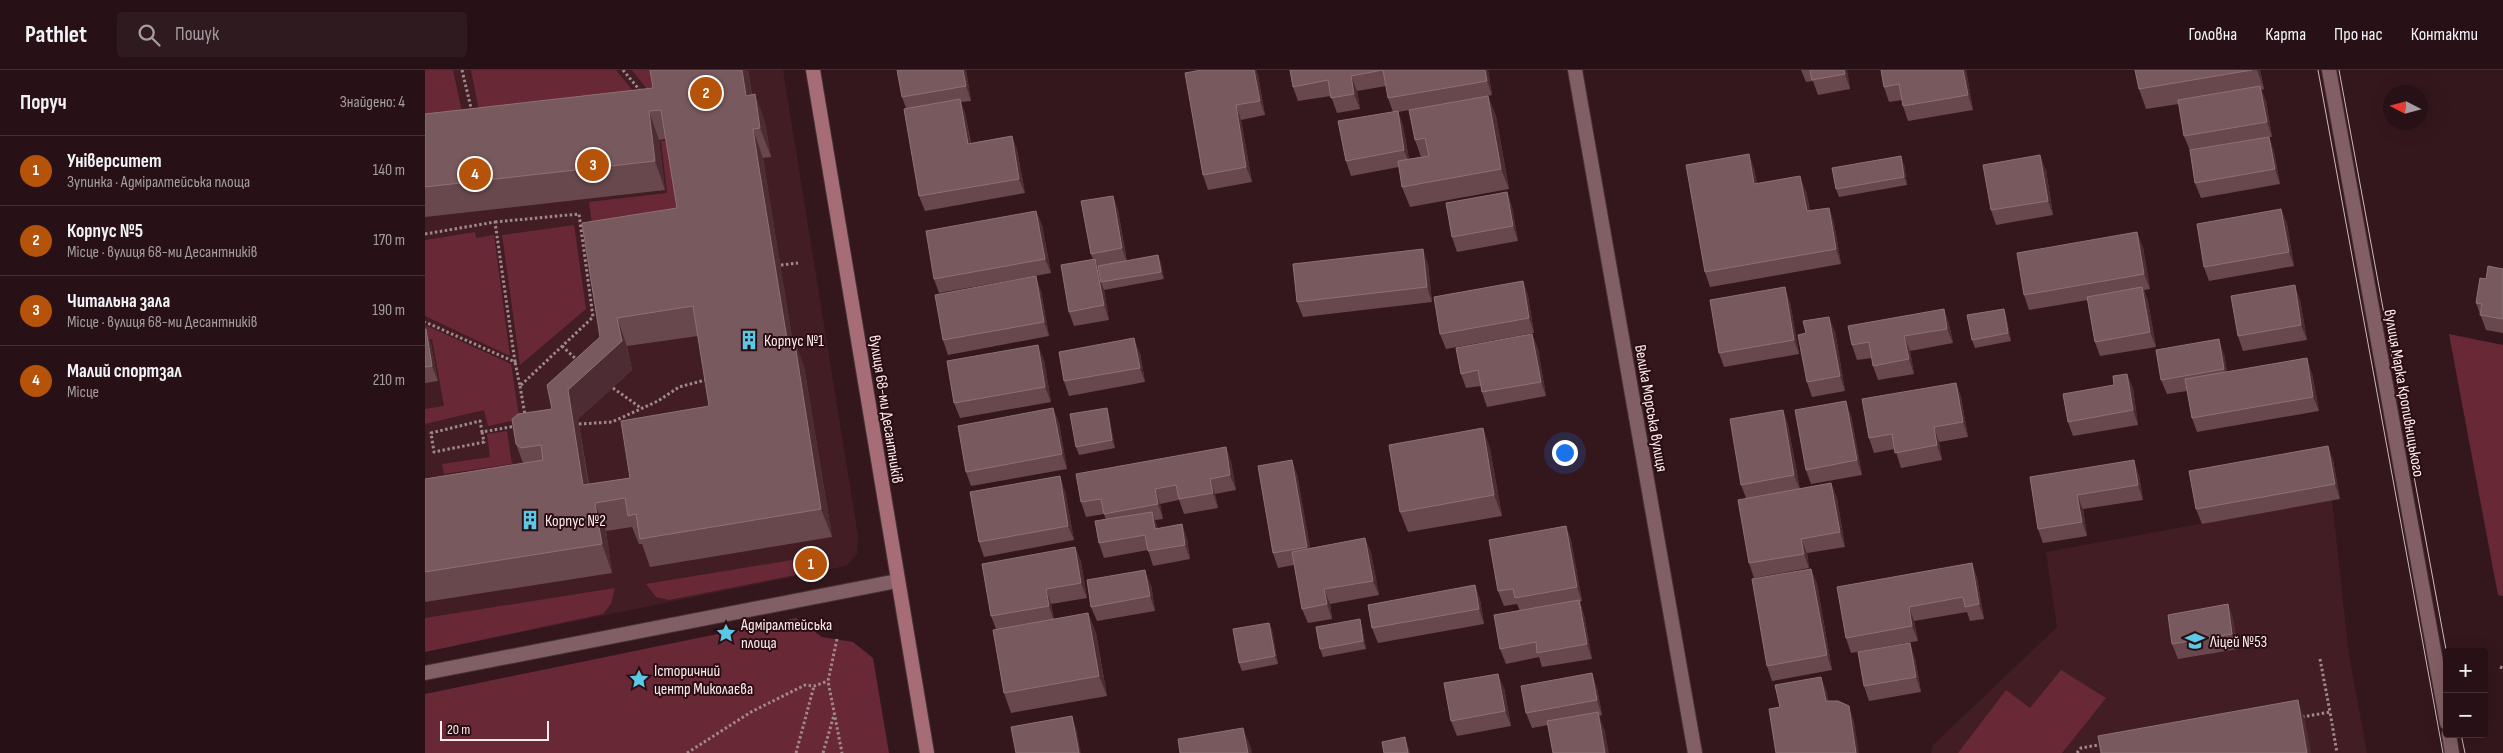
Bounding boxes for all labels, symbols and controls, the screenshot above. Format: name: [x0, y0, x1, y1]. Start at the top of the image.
search box: [117, 12, 467, 57]
text: Pathlet: [25, 20, 87, 49]
icon: search: [135, 21, 163, 49]
text: Пошук: [175, 23, 219, 46]
text: Головна: [2189, 24, 2237, 45]
text: Карта: [2265, 24, 2306, 45]
text: Про нас: [2334, 24, 2383, 45]
text: Контакти: [2411, 24, 2478, 45]
pin: 2: [690, 74, 722, 112]
north arrow: [2383, 85, 2428, 130]
text: Поруч: [20, 90, 67, 115]
text: Знайдено: 4: [340, 93, 405, 112]
pin: 3: [577, 146, 609, 184]
text: Університет: [67, 150, 162, 173]
pin: 4: [459, 155, 491, 193]
text: 1: [33, 161, 39, 180]
text: 140 m: [373, 161, 405, 180]
text: Зупинка · Адміралтейська площа: [67, 173, 250, 192]
text: Корпус №5: [67, 220, 143, 243]
text: 2: [32, 231, 40, 250]
text: 170 m: [373, 231, 405, 250]
text: Місце · вулиця 68-ми Десантників: [67, 243, 257, 262]
text: Читальна зала: [67, 290, 170, 313]
text: 3: [32, 301, 40, 320]
text: 190 m: [372, 301, 405, 320]
street label: вулиця Марка Кропивницького: [2379, 308, 2428, 478]
text: Місце · вулиця 68-ми Десантників: [67, 313, 257, 332]
building icon: Корпус №1: [738, 329, 760, 351]
place label: Корпус №1: [764, 332, 824, 351]
street label: вулиця 68-ми Десантників: [864, 334, 907, 485]
street label: Велика Морська вулиця: [1630, 343, 1671, 473]
text: Малий спортзал: [67, 360, 182, 383]
text: 4: [32, 371, 40, 390]
text: 210 m: [373, 371, 405, 390]
text: Місце: [67, 383, 99, 402]
your location: [1552, 440, 1578, 466]
building icon: Корпус №2: [519, 509, 541, 531]
place label: Корпус №2: [545, 512, 606, 531]
pin: 1: [795, 545, 827, 583]
place label: Адміралтейська площа: [740, 616, 832, 653]
place icon: Адміралтейська площа: [715, 622, 737, 644]
school or university icon: Ліцей №53: [2184, 630, 2206, 652]
place label: Ліцей №53: [2209, 633, 2267, 652]
map controls: [2443, 648, 2488, 738]
button: +: [2443, 648, 2488, 693]
place label: Історичний центр Миколаєва: [654, 662, 753, 699]
place icon: Історичний центр Миколаєва: [628, 668, 650, 690]
button: −: [2443, 693, 2488, 738]
scale bar: [440, 718, 549, 741]
text: 20 m: [447, 721, 470, 738]

